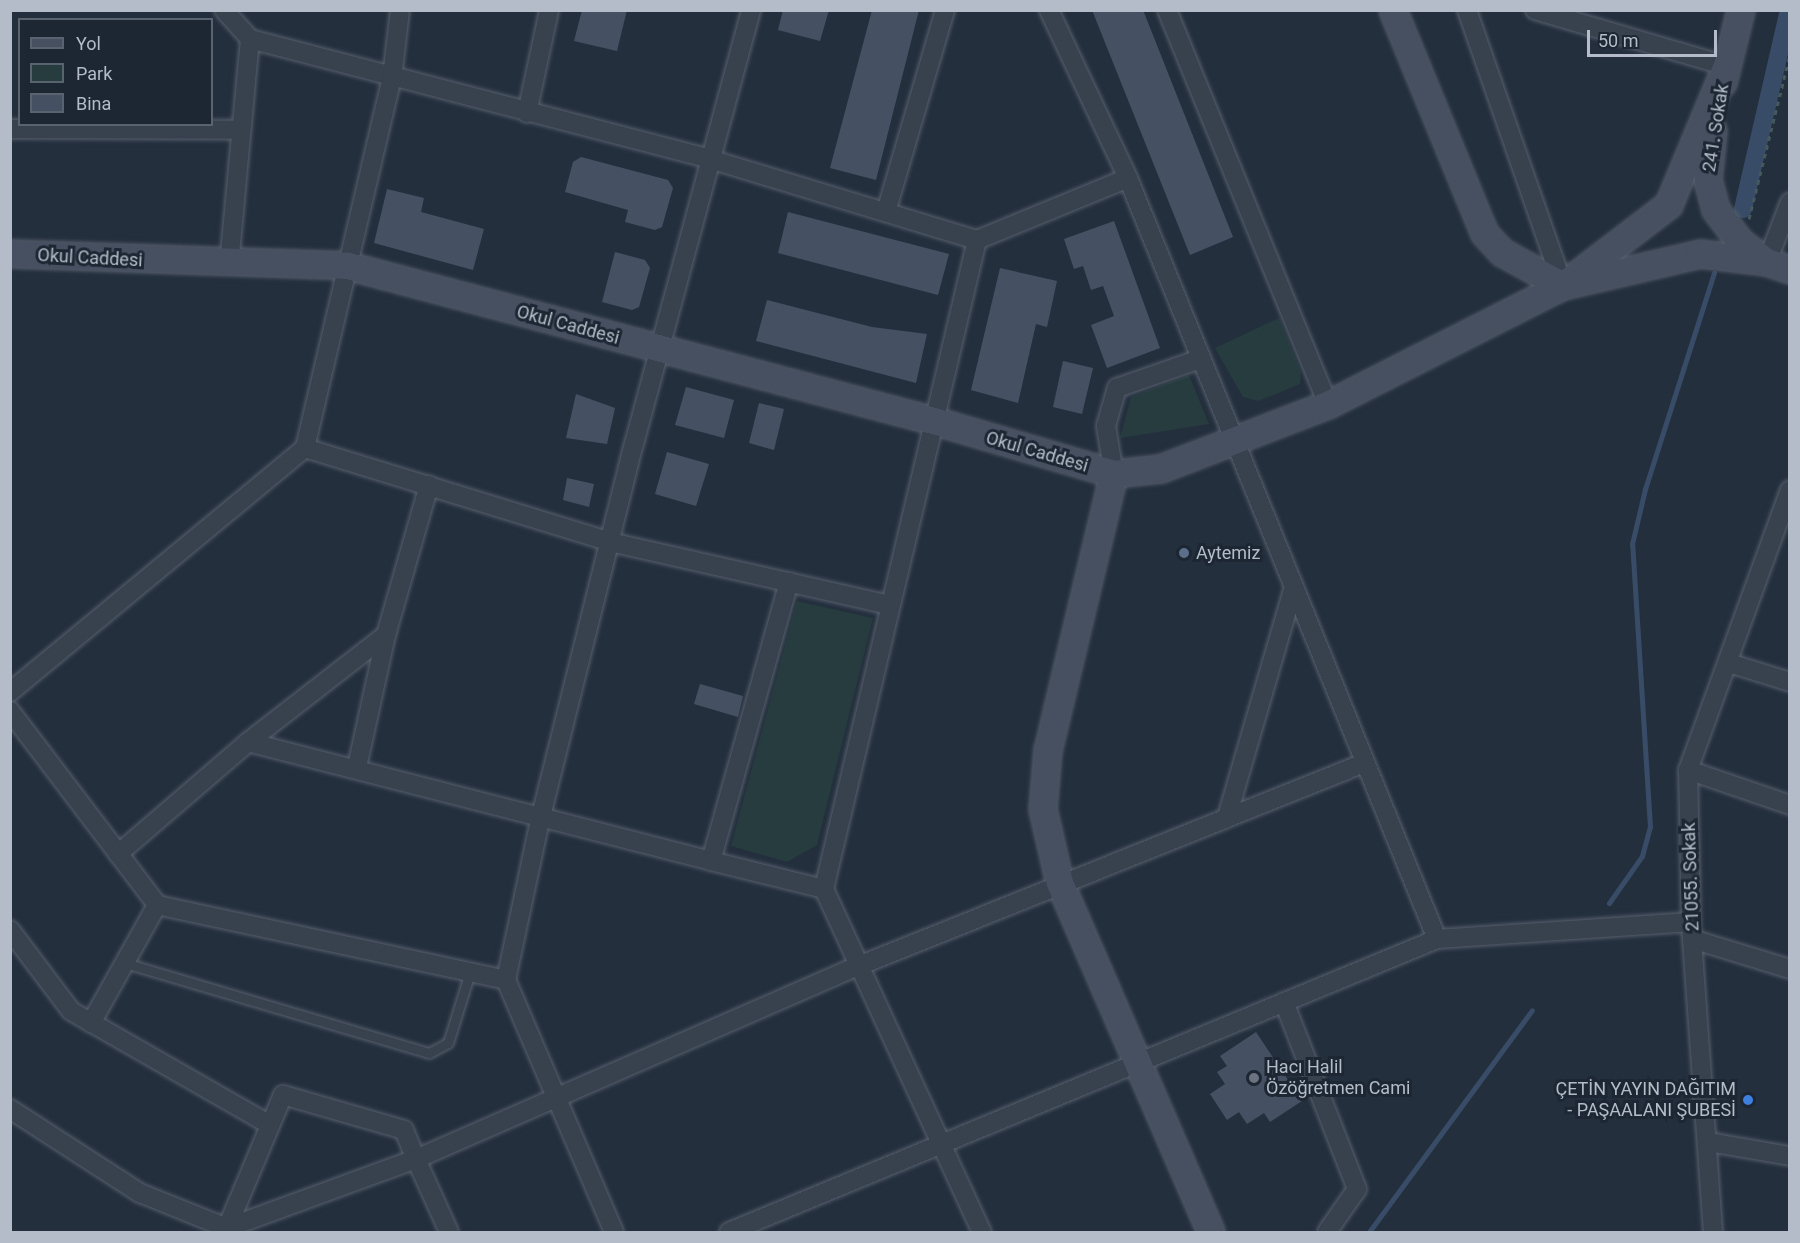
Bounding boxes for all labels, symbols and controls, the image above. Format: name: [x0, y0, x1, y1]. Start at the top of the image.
legend: [18, 18, 213, 126]
scale bar: [1590, 18, 1720, 56]
text: 50 m: [1598, 30, 1638, 51]
text: Yol: [76, 33, 101, 54]
text: Park: [76, 63, 112, 84]
street label: 241. Sokak: [1698, 83, 1734, 173]
text: Bina: [76, 93, 111, 114]
street label: Okul Caddesi: [37, 244, 143, 272]
street label: Okul Caddesi: [514, 301, 622, 349]
street label: Okul Caddesi: [983, 427, 1091, 477]
place label: Aytemiz: [1196, 542, 1260, 564]
marker: Aytemiz: [1177, 546, 1191, 560]
street label: 21055. Sokak: [1678, 822, 1704, 932]
place label: Hacı Halil Özöğretmen Cami: [1266, 1057, 1410, 1100]
marker: Hacı Halil Özöğretmen Cami: [1247, 1071, 1261, 1085]
place label: ÇETİN YAYIN DAĞITIM - PAŞAALANI ŞUBESİ: [1555, 1079, 1736, 1122]
marker: ÇETİN YAYIN DAĞITIM - PAŞAALANI ŞUBESİ: [1741, 1093, 1755, 1107]

